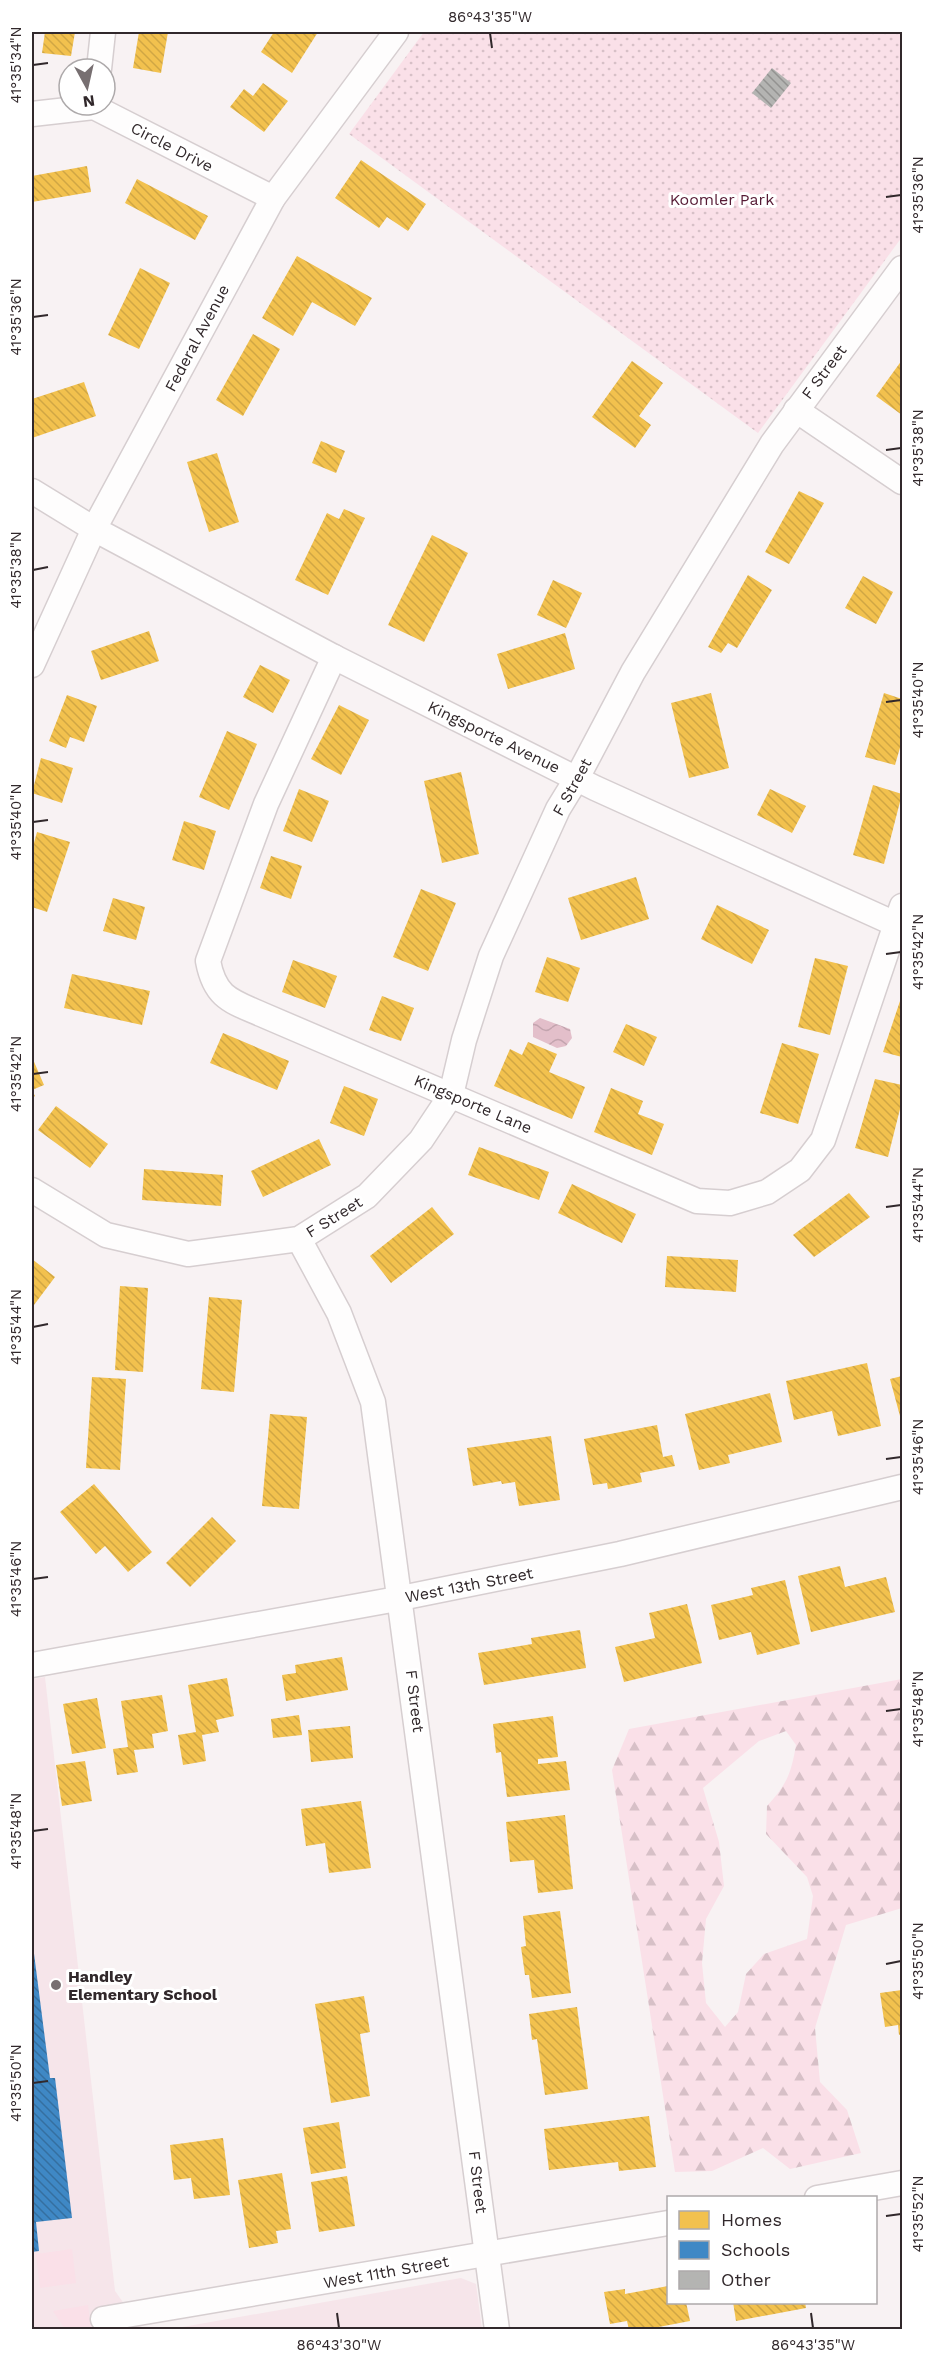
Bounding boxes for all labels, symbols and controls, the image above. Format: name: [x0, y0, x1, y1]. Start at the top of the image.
text: 86°43'35"W: [448, 8, 532, 26]
text: 41°35'34"N: [7, 27, 25, 103]
north arrow: [57, 57, 117, 117]
text: N: [82, 91, 96, 112]
street label: Circle Drive: [128, 118, 216, 176]
text: 41°35'36"N: [909, 156, 927, 234]
park label: Koomler Park: [670, 190, 774, 209]
text: 41°35'36"N: [7, 278, 25, 356]
street label: Federal Avenue: [161, 281, 233, 395]
street label: F Street: [797, 341, 851, 403]
text: 41°35'38"N: [909, 409, 927, 487]
text: 41°35'38"N: [7, 531, 25, 609]
text: 41°35'40"N: [909, 662, 927, 738]
street label: Kingsporte Avenue: [425, 697, 563, 777]
street label: F Street: [548, 755, 596, 819]
text: 41°35'40"N: [7, 784, 25, 860]
text: 41°35'42"N: [909, 914, 927, 990]
text: 41°35'42"N: [7, 1036, 25, 1112]
street label: Kingsporte Lane: [411, 1071, 535, 1137]
text: 41°35'44"N: [909, 1167, 927, 1243]
street label: F Street: [302, 1192, 366, 1242]
text: 41°35'44"N: [7, 1289, 25, 1365]
text: 41°35'46"N: [909, 1419, 927, 1495]
text: 41°35'46"N: [7, 1541, 25, 1617]
street label: West 13th Street: [403, 1563, 535, 1607]
street label: F Street: [402, 1669, 428, 1734]
text: 41°35'48"N: [909, 1671, 927, 1747]
text: 41°35'48"N: [7, 1793, 25, 1869]
text: 41°35'50"N: [909, 1922, 927, 2000]
place label: Handley Elementary School: [68, 1967, 218, 2004]
marker: Handley Elementary School: [49, 1978, 63, 1992]
text: 41°35'50"N: [7, 2044, 25, 2122]
street label: F Street: [465, 2150, 491, 2215]
text: 41°35'52"N: [909, 2175, 927, 2253]
legend: [667, 2196, 877, 2304]
text: Homes: [721, 2209, 782, 2230]
text: Schools: [721, 2239, 790, 2260]
street label: West 11th Street: [322, 2252, 450, 2292]
text: Other: [721, 2269, 771, 2290]
text: 86°43'30"W: [297, 2336, 381, 2354]
text: 86°43'35"W: [771, 2336, 855, 2354]

